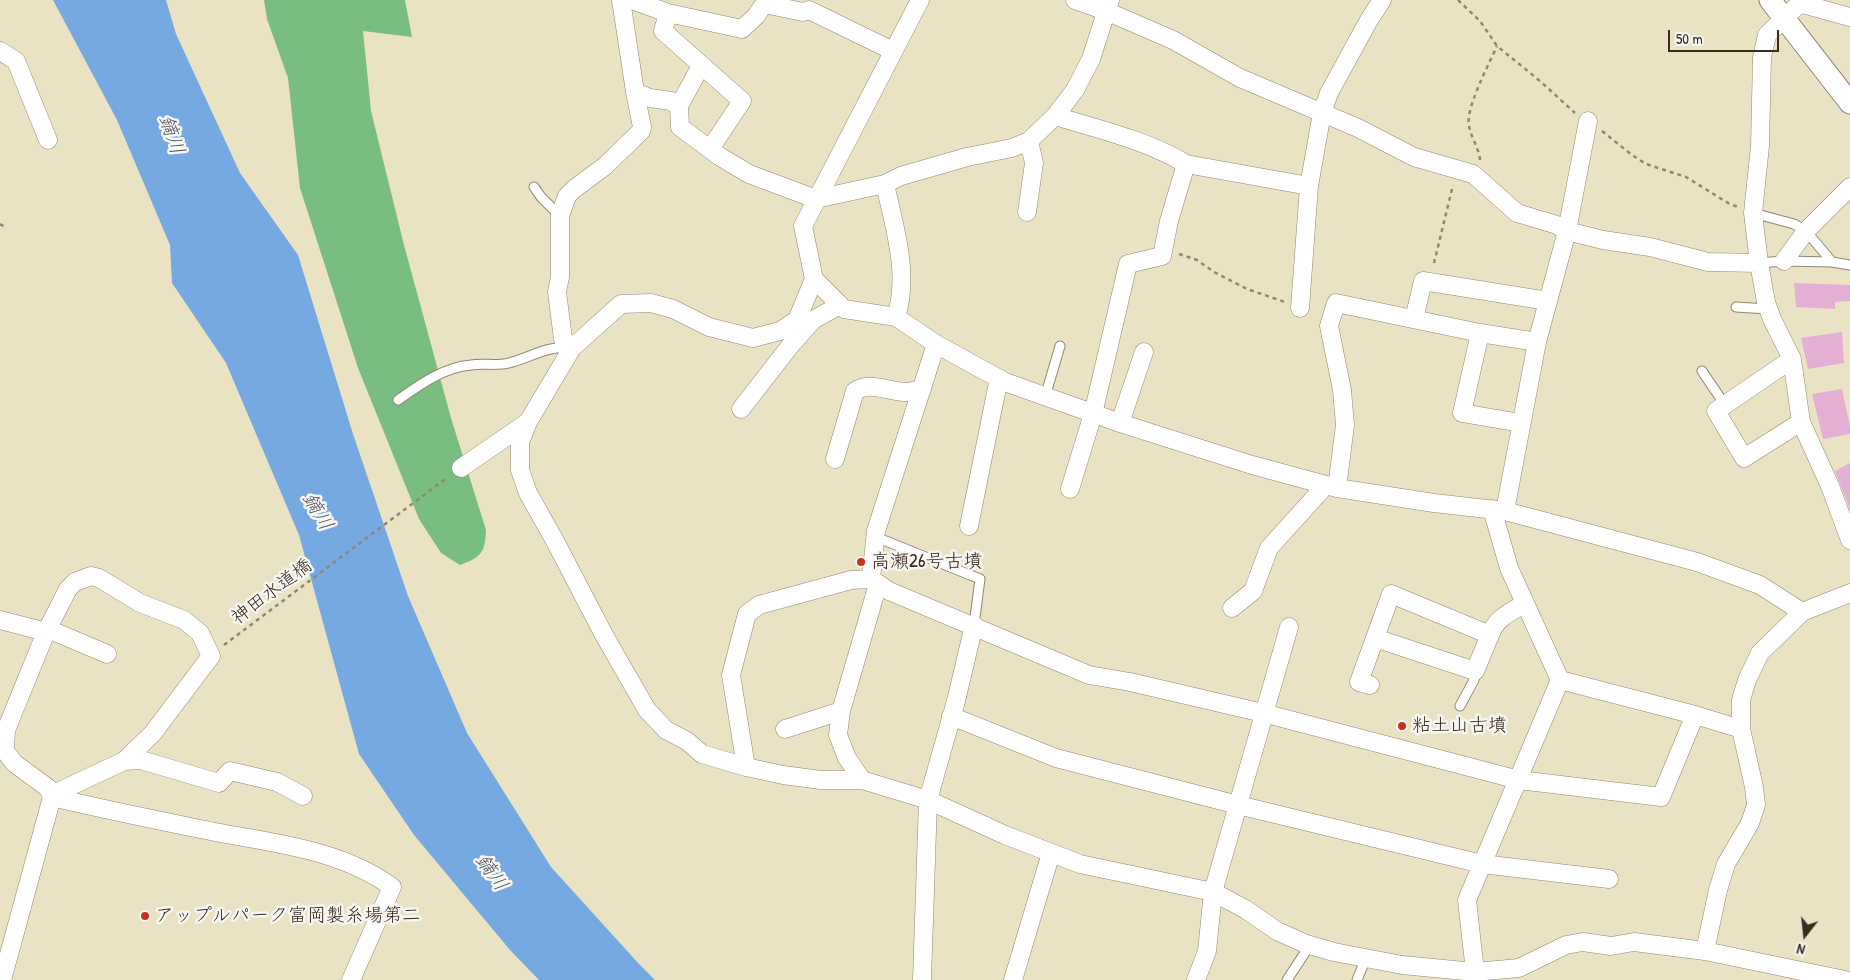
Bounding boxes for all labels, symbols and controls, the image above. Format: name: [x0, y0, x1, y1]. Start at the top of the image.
scale bar: [1670, 20, 1781, 52]
text: 50 m: [1676, 28, 1703, 49]
water label: 鏑川: [153, 112, 189, 158]
water label: 鏑川: [296, 489, 338, 535]
place label: 高瀬26号古墳: [871, 551, 982, 573]
street label: 神田水道橋: [227, 554, 317, 630]
marker: 高瀬26号古墳: [855, 556, 867, 568]
place label: 粘土山古墳: [1412, 715, 1507, 737]
marker: 粘土山古墳: [1396, 720, 1408, 732]
water label: 鏑川: [470, 850, 512, 896]
place label: アップルパーク富岡製糸場第二: [155, 905, 421, 927]
marker: アップルパーク富岡製糸場第二: [139, 910, 151, 922]
north arrow: [1780, 910, 1830, 960]
text: N: [1795, 940, 1807, 960]

